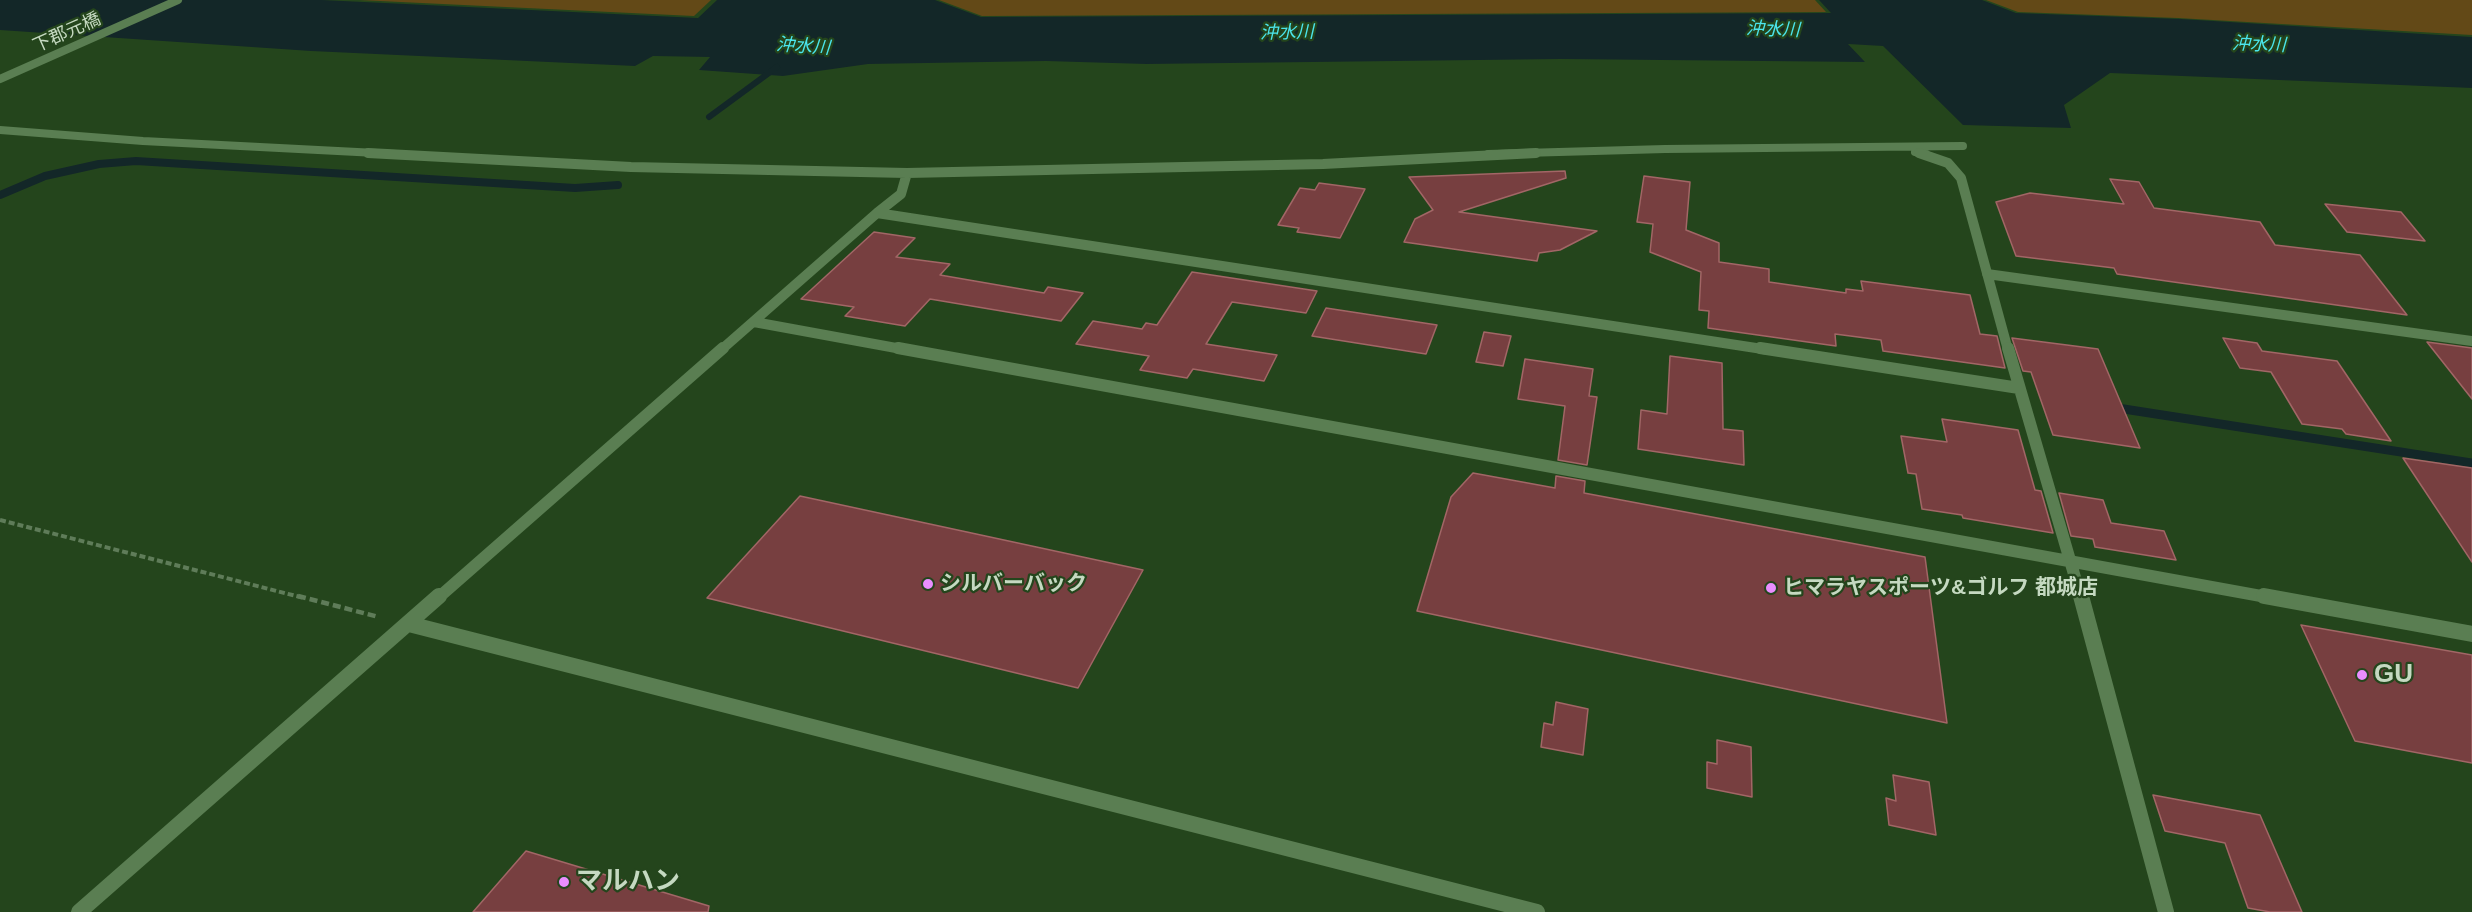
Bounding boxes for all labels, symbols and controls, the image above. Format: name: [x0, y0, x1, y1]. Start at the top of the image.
street label: 下郡元橋: [30, 8, 104, 58]
water label: 沖水川: [1746, 18, 1800, 42]
water label: 沖水川: [1260, 22, 1314, 44]
water label: 沖水川: [2232, 33, 2286, 57]
water label: 沖水川: [775, 34, 831, 60]
place label: シルバーバック: [940, 571, 1087, 597]
place label: ヒマラヤスポーツ&ゴルフ 都城店: [1783, 575, 2098, 601]
marker: シルバーバック: [921, 577, 935, 591]
marker: ヒマラヤスポーツ&ゴルフ 都城店: [1764, 581, 1778, 595]
place label: GU: [2374, 659, 2413, 691]
marker: GU: [2355, 668, 2369, 682]
place label: マルハン: [576, 866, 680, 898]
marker: マルハン: [557, 875, 571, 889]

